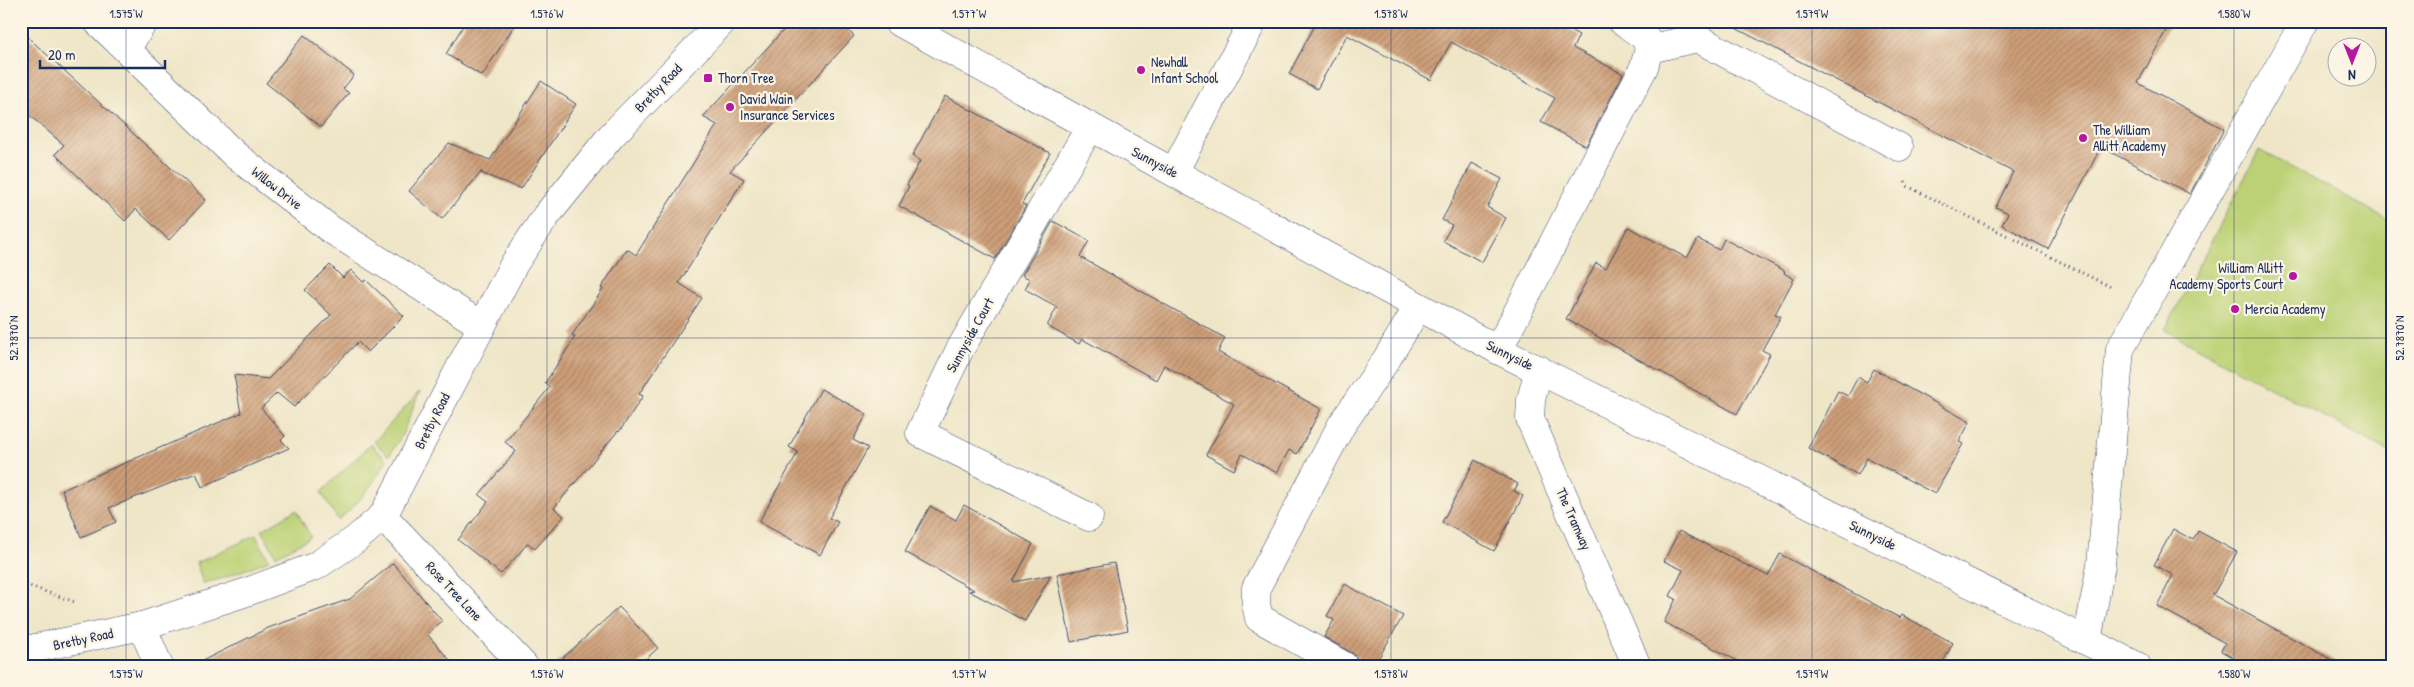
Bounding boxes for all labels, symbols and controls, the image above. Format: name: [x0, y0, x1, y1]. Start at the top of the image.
text: 1.575°W: [109, 5, 143, 22]
text: 1.576°W: [531, 5, 564, 22]
text: 1.577°W: [952, 5, 987, 22]
text: 1.578°W: [1374, 5, 1408, 22]
text: 1.579°W: [1796, 5, 1829, 22]
text: 1.580°W: [2218, 5, 2251, 22]
scale bar: [40, 38, 165, 70]
north arrow: [2326, 38, 2376, 88]
text: 20 m: [48, 44, 75, 65]
place label: Newhall Infant School: [1151, 52, 1219, 87]
street label: Bretby Road: [630, 59, 687, 117]
marker: Newhall Infant School: [1135, 64, 1147, 76]
text: N: [2348, 66, 2356, 85]
place label: Thorn Tree: [718, 68, 775, 87]
marker: Thorn Tree: [702, 72, 714, 84]
place label: David Wain Insurance Services: [740, 89, 835, 124]
marker: David Wain Insurance Services: [724, 101, 736, 113]
place label: The William Allitt Academy: [2093, 120, 2166, 156]
marker: The William Allitt Academy: [2077, 132, 2089, 144]
street label: Sunnyside: [1128, 141, 1182, 183]
street label: Willow Drive: [248, 162, 307, 214]
place label: William Allitt Academy Sports Court: [2170, 258, 2283, 294]
marker: William Allitt Academy Sports Court: [2287, 270, 2299, 282]
street label: Sunnyside Court: [941, 294, 999, 376]
place label: Mercia Academy: [2245, 299, 2326, 319]
marker: Mercia Academy: [2229, 303, 2241, 315]
text: 52.7870°N: [5, 316, 22, 360]
text: 52.7870°N: [2391, 316, 2408, 360]
street label: Sunnyside: [1483, 335, 1537, 375]
street label: Bretby Road: [409, 389, 455, 453]
street label: The Tramway: [1551, 485, 1597, 553]
street label: Sunnyside: [1846, 515, 1900, 555]
street label: Rose Tree Lane: [422, 557, 487, 625]
street label: Bretby Road: [51, 623, 115, 655]
text: 1.575°W: [109, 665, 143, 682]
text: 1.576°W: [531, 665, 564, 682]
text: 1.577°W: [952, 665, 987, 682]
text: 1.578°W: [1374, 665, 1408, 682]
text: 1.579°W: [1796, 665, 1829, 682]
text: 1.580°W: [2218, 665, 2251, 682]

